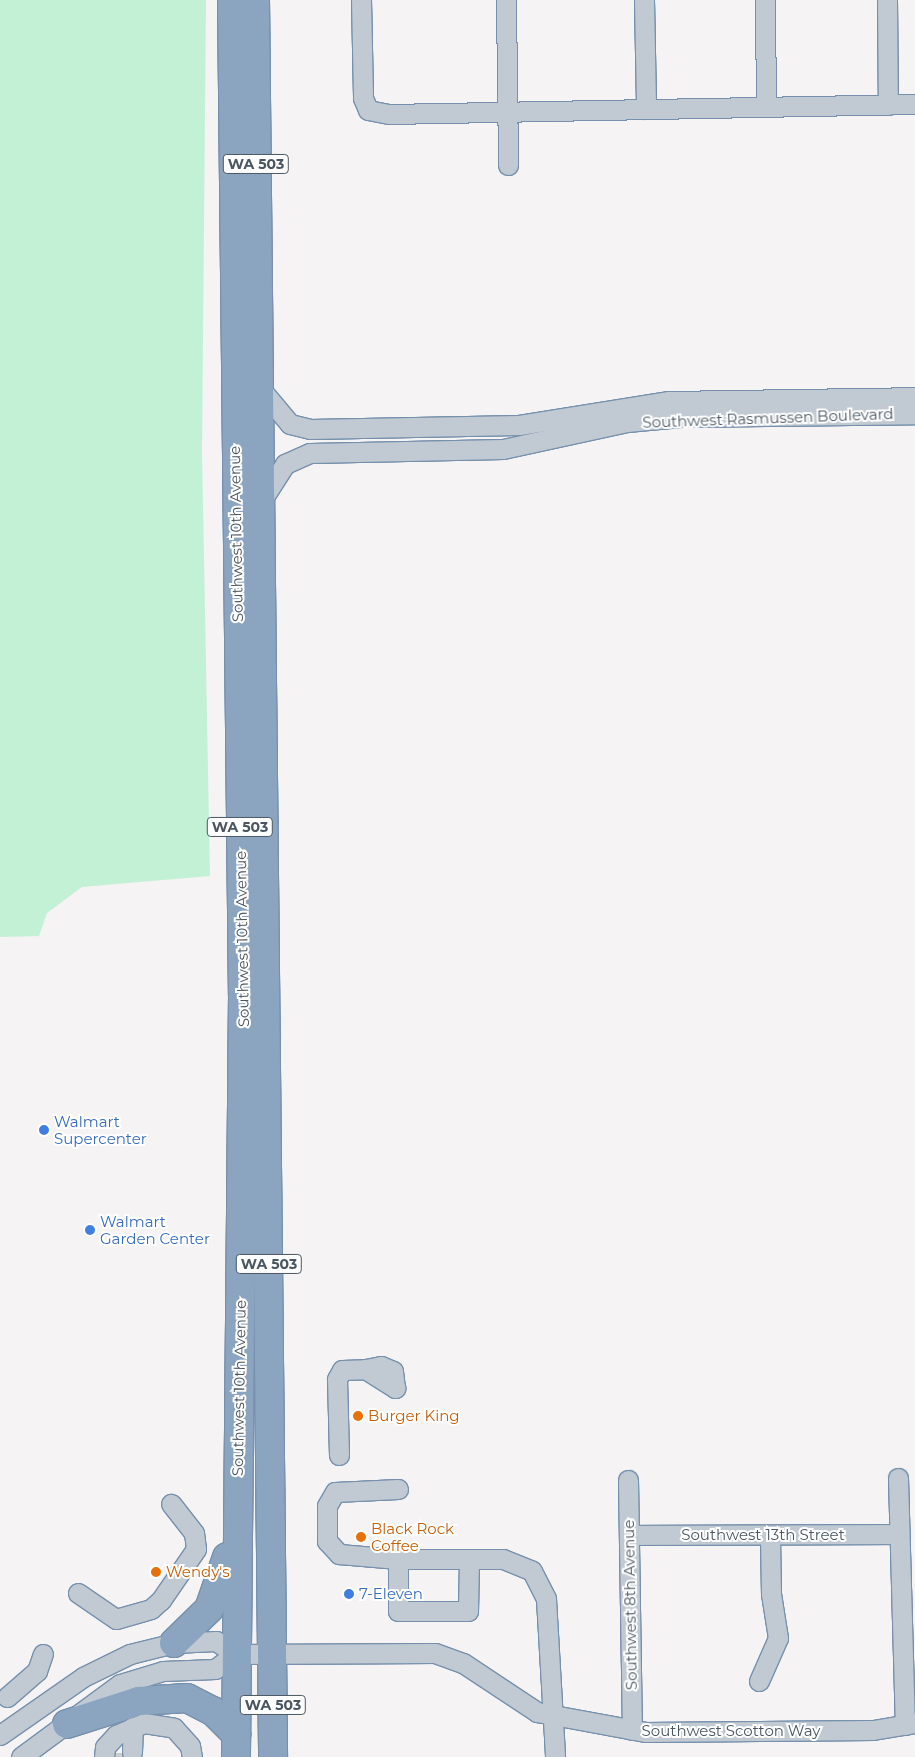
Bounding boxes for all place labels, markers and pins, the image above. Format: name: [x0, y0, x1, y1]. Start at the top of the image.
place label: Walmart Supercenter: [54, 1112, 147, 1147]
marker: Walmart Supercenter: [38, 1124, 50, 1136]
place label: Walmart Garden Center: [100, 1212, 210, 1247]
marker: Walmart Garden Center: [84, 1224, 96, 1236]
place label: Burger King: [368, 1407, 460, 1425]
marker: Burger King: [352, 1410, 364, 1422]
place label: Black Rock Coffee: [371, 1519, 454, 1554]
marker: Black Rock Coffee: [355, 1531, 367, 1543]
place label: Wendy's: [166, 1563, 230, 1581]
marker: Wendy's: [150, 1566, 162, 1578]
place label: 7-Eleven: [359, 1585, 423, 1603]
marker: 7-Eleven: [343, 1588, 355, 1600]

